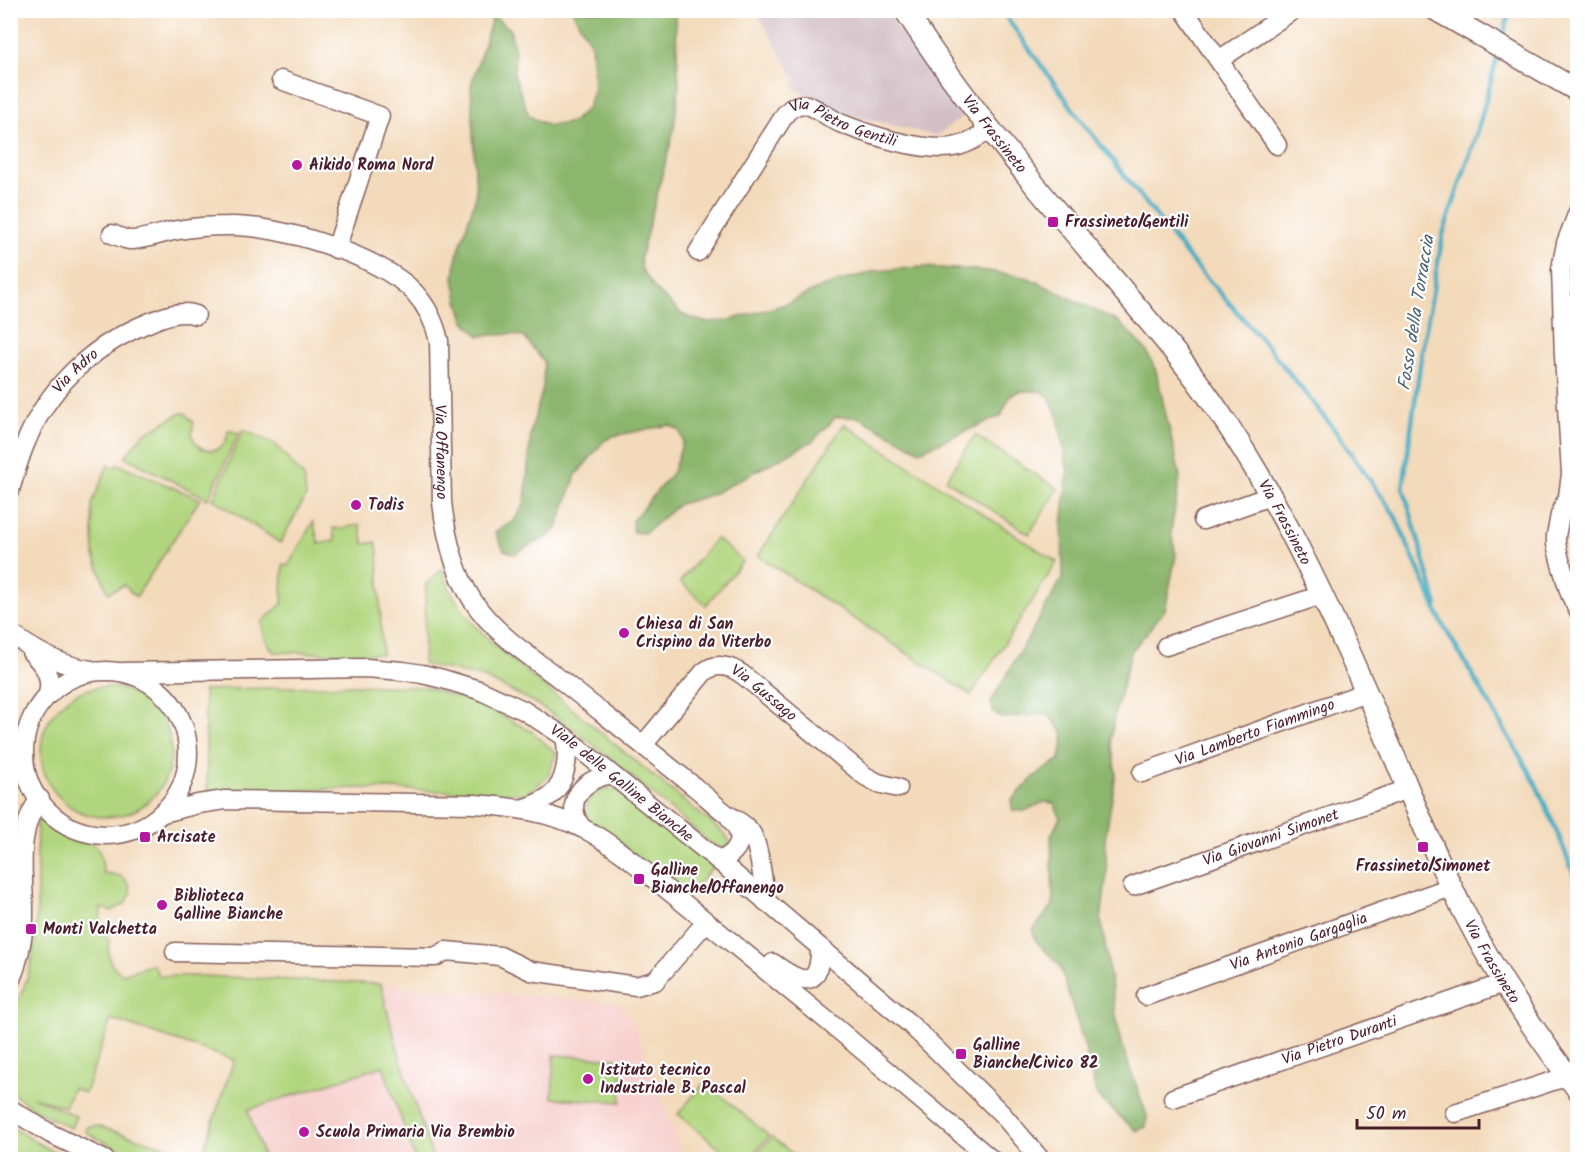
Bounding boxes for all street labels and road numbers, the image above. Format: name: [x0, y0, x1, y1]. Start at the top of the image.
street label: Via Frassineto: [956, 89, 1033, 179]
street label: Via Pietro Gentili: [785, 92, 901, 154]
street label: Via Adro: [46, 342, 104, 399]
street label: Via Offanengo: [428, 404, 454, 500]
street label: Via Frassineto: [1251, 475, 1318, 570]
street label: Via Gussago: [726, 658, 803, 728]
street label: Via Lamberto Fiammingo: [1171, 692, 1338, 773]
street label: Viale delle Galline Bianche: [545, 718, 699, 848]
street label: Via Giovanni Simonet: [1199, 802, 1343, 873]
street label: Via Antonio Gargaglia: [1226, 905, 1371, 978]
street label: Via Frassineto: [1457, 915, 1527, 1009]
street label: Via Pietro Duranti: [1278, 1008, 1401, 1072]

